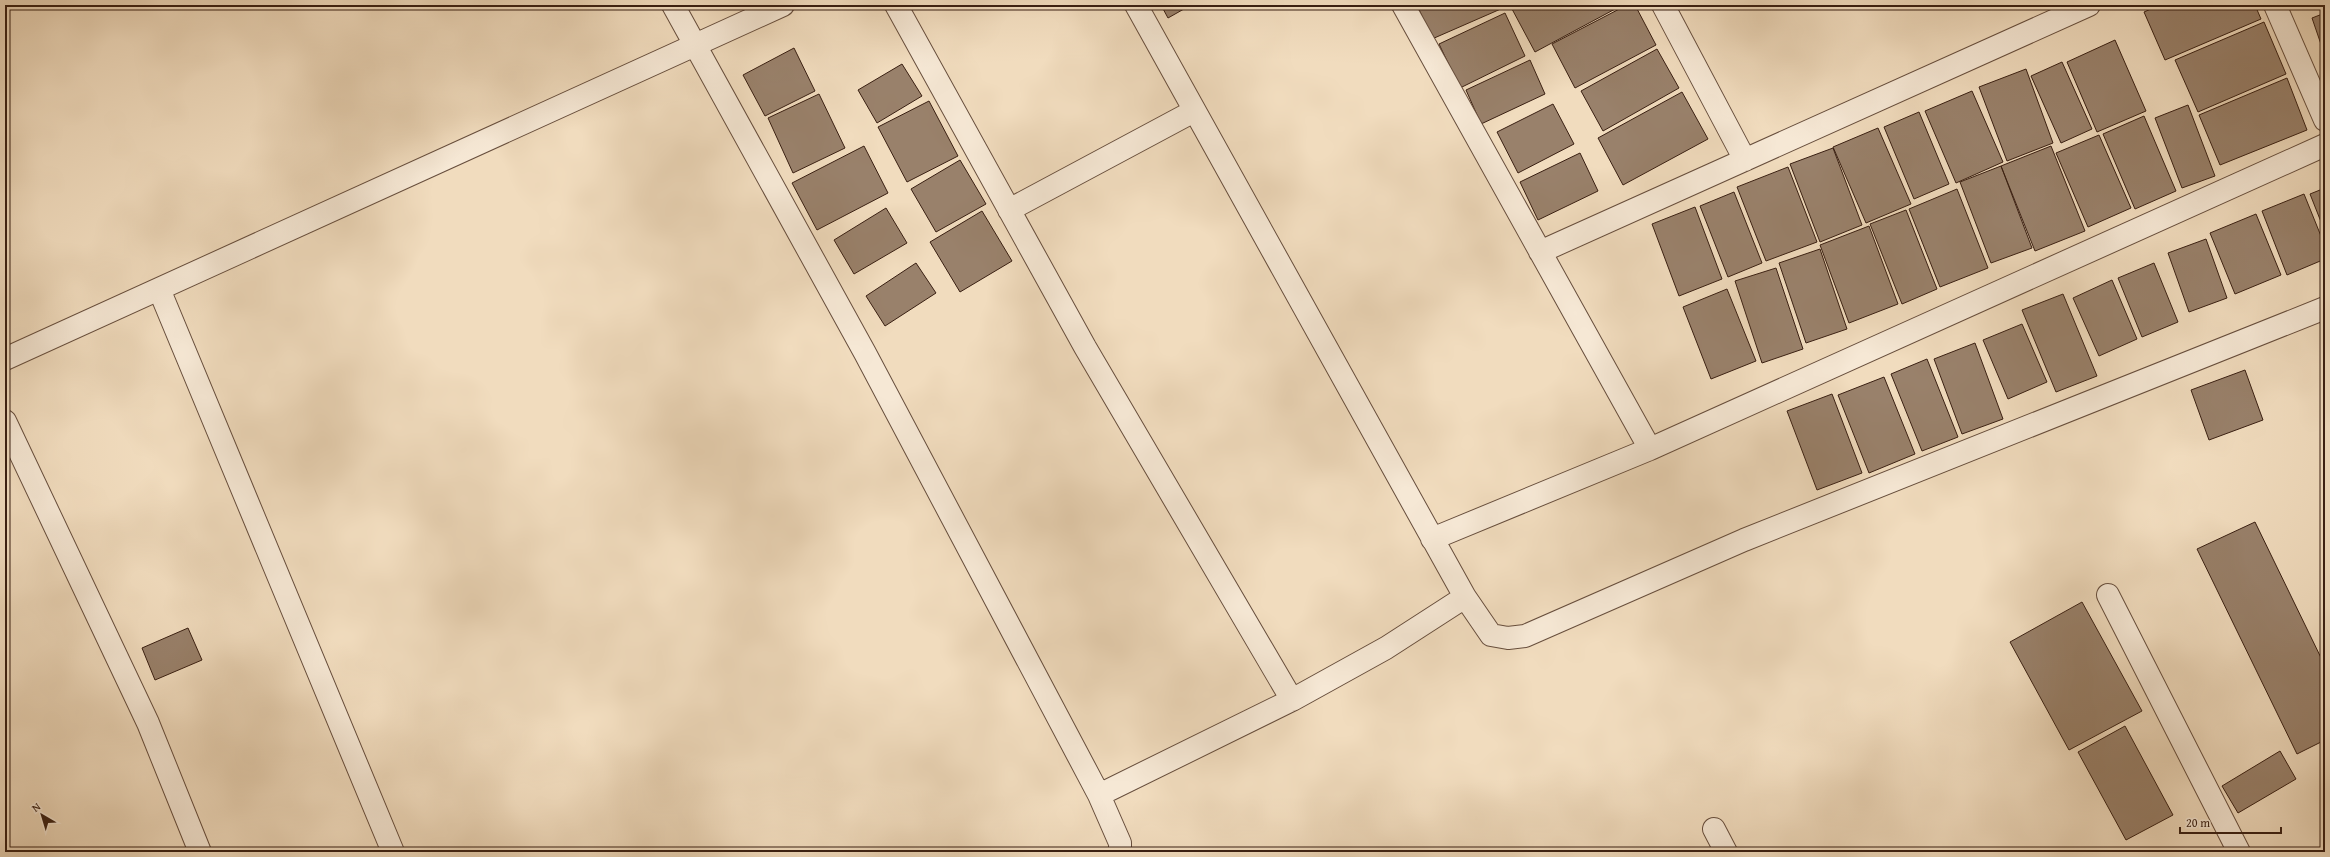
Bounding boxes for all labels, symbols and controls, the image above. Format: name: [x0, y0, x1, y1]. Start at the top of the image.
north arrow: [22, 795, 62, 835]
text: N: [28, 798, 44, 816]
scale bar: [2180, 809, 2281, 835]
text: 20 m: [2186, 814, 2210, 831]

